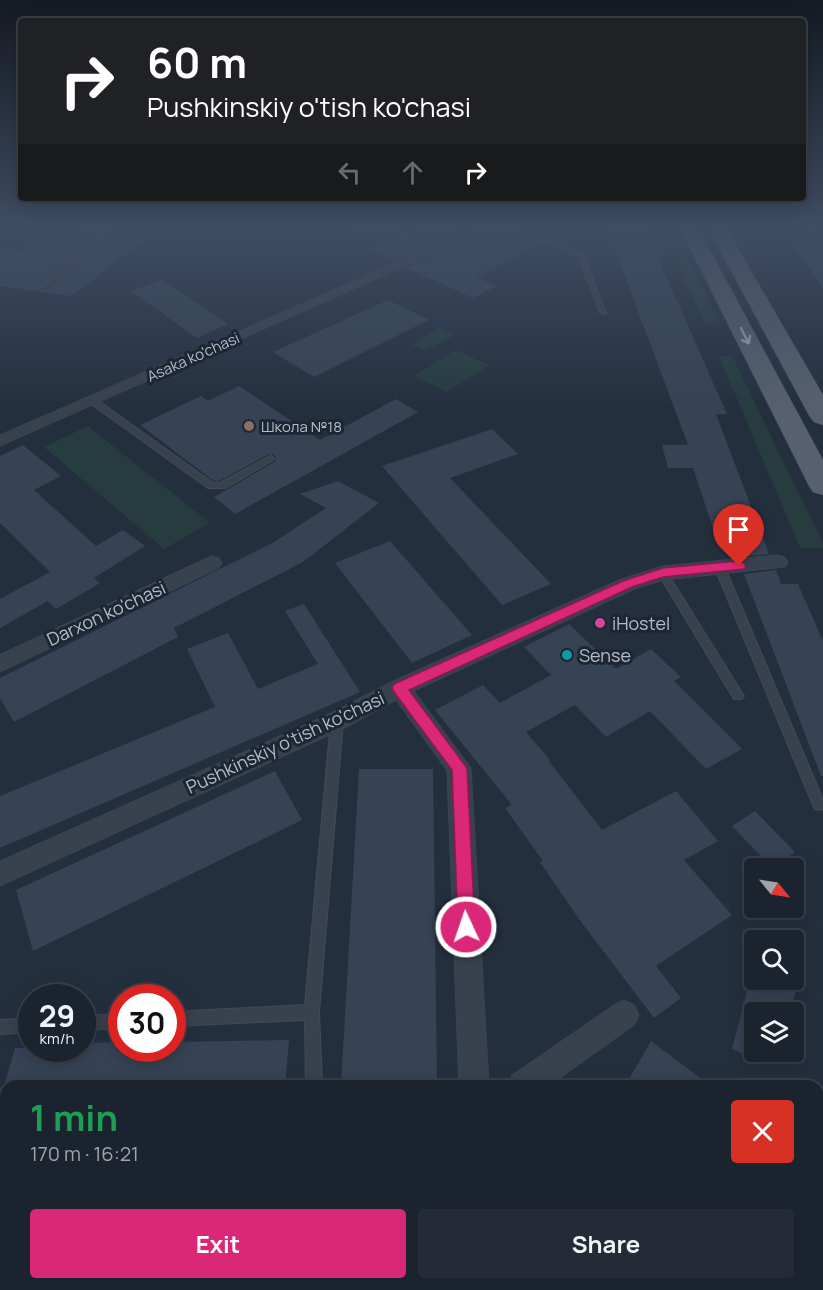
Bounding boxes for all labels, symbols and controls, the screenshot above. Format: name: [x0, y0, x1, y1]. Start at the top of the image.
text: 60 m: [147, 33, 247, 91]
icon: right: [48, 42, 126, 120]
text: Pushkinskiy o'tish ko'chasi: [147, 88, 471, 125]
icon: left: [333, 156, 366, 189]
icon: ahead: [396, 156, 429, 189]
icon: right: [459, 156, 492, 189]
street label: Asaka ko'chasi: [143, 327, 243, 387]
one-way arrow: [739, 327, 751, 344]
place label: Школа №18: [261, 416, 342, 437]
marker: Школа №18: [242, 419, 256, 433]
pin: [713, 504, 764, 566]
icon: arrive: [722, 513, 755, 546]
street label: Darxon ko'chasi: [43, 575, 169, 651]
place label: iHostel: [612, 611, 670, 635]
marker: iHostel: [593, 616, 607, 630]
place label: Sense: [579, 643, 631, 667]
marker: Sense: [560, 648, 574, 662]
street label: Pushkinskiy o'tish ko'chasi: [182, 685, 388, 799]
north arrow: [744, 858, 804, 918]
map controls: [744, 858, 804, 1062]
position arrow: [434, 895, 498, 959]
button: search: [744, 930, 804, 990]
speed limit sign: 30: [108, 984, 186, 1062]
text: 29: [39, 995, 75, 1036]
button: layers: [744, 1002, 804, 1062]
text: km/h: [40, 1028, 74, 1049]
text: 1 min: [30, 1093, 118, 1142]
button: close: [731, 1100, 794, 1163]
text: 170 m · 16:21: [30, 1140, 139, 1167]
button: Exit: [30, 1209, 406, 1278]
button: Share: [418, 1209, 794, 1278]

